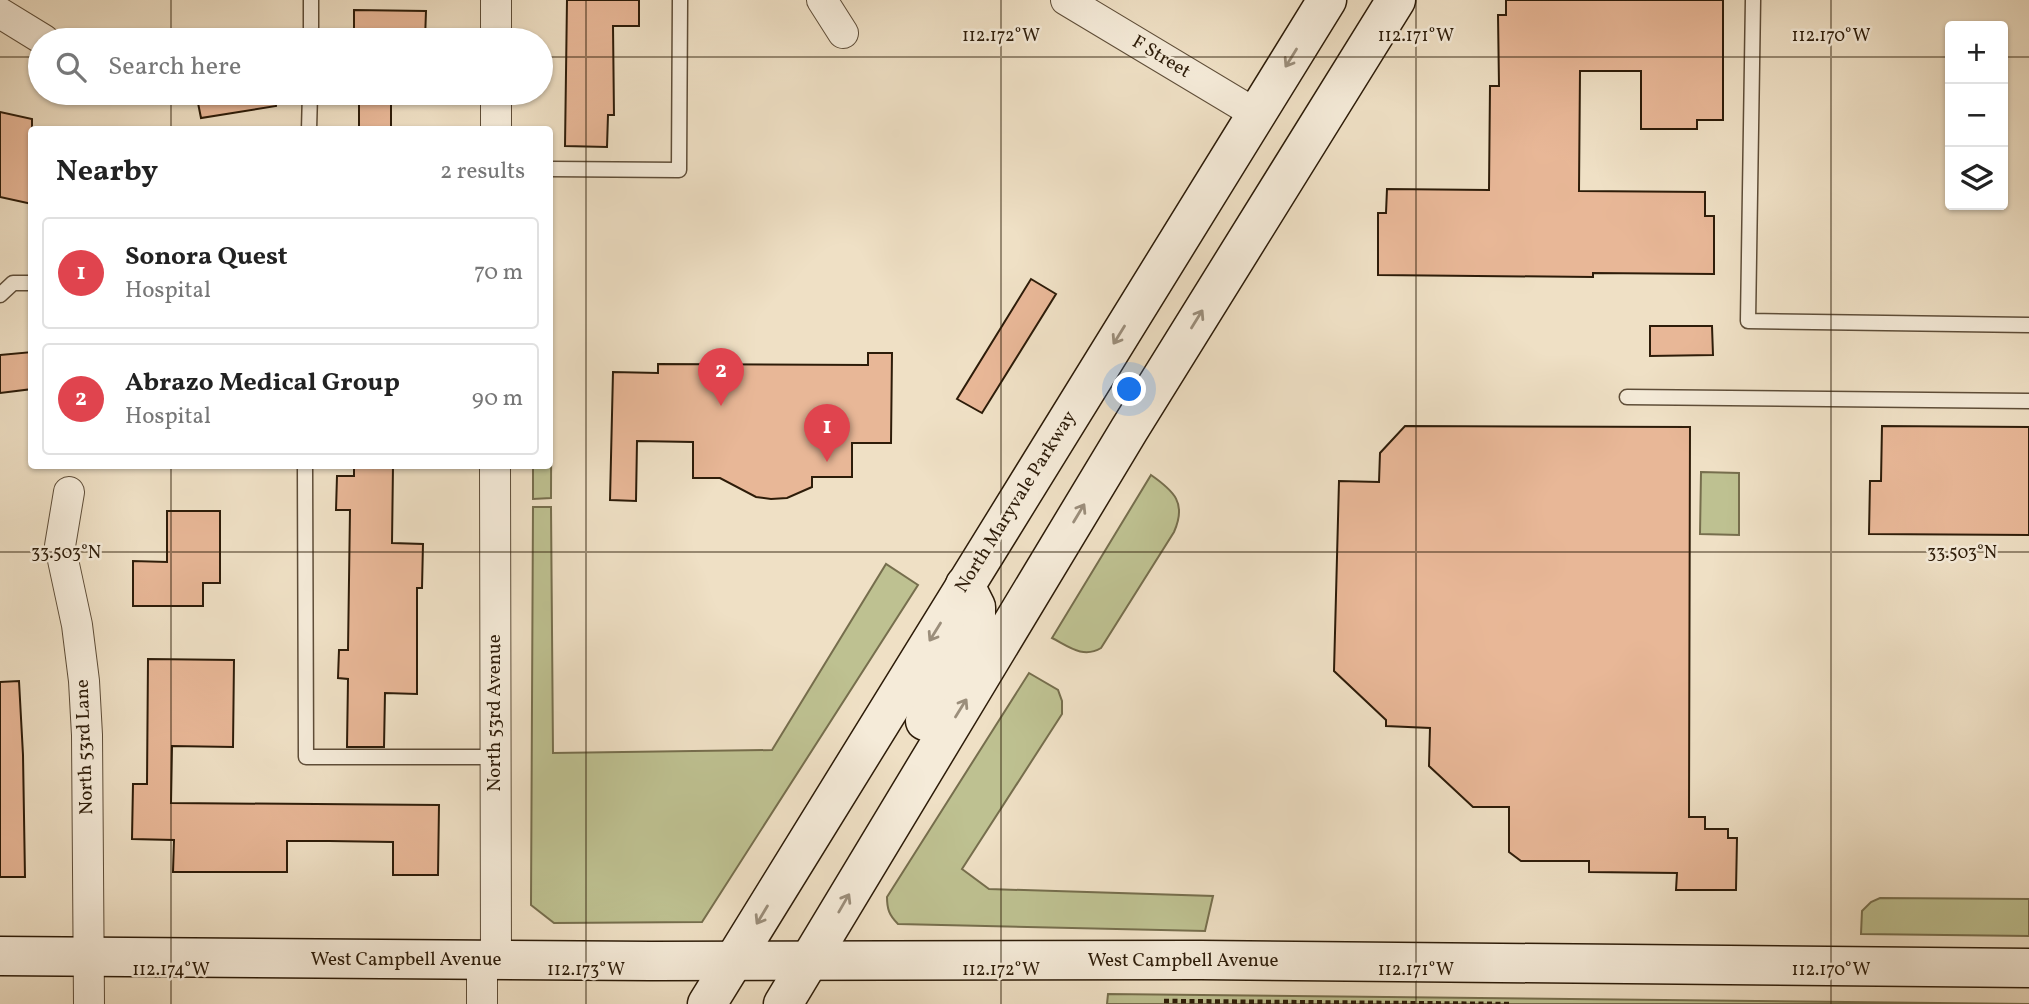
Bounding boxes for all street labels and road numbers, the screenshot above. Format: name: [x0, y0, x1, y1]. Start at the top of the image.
street label: F Street: [1127, 29, 1196, 85]
street label: North Maryvale Parkway: [949, 406, 1083, 598]
street label: North 53rd Avenue: [482, 634, 508, 792]
street label: North 53rd Lane: [70, 679, 100, 815]
street label: West Campbell Avenue: [310, 947, 502, 973]
street label: West Campbell Avenue: [1087, 948, 1279, 974]

